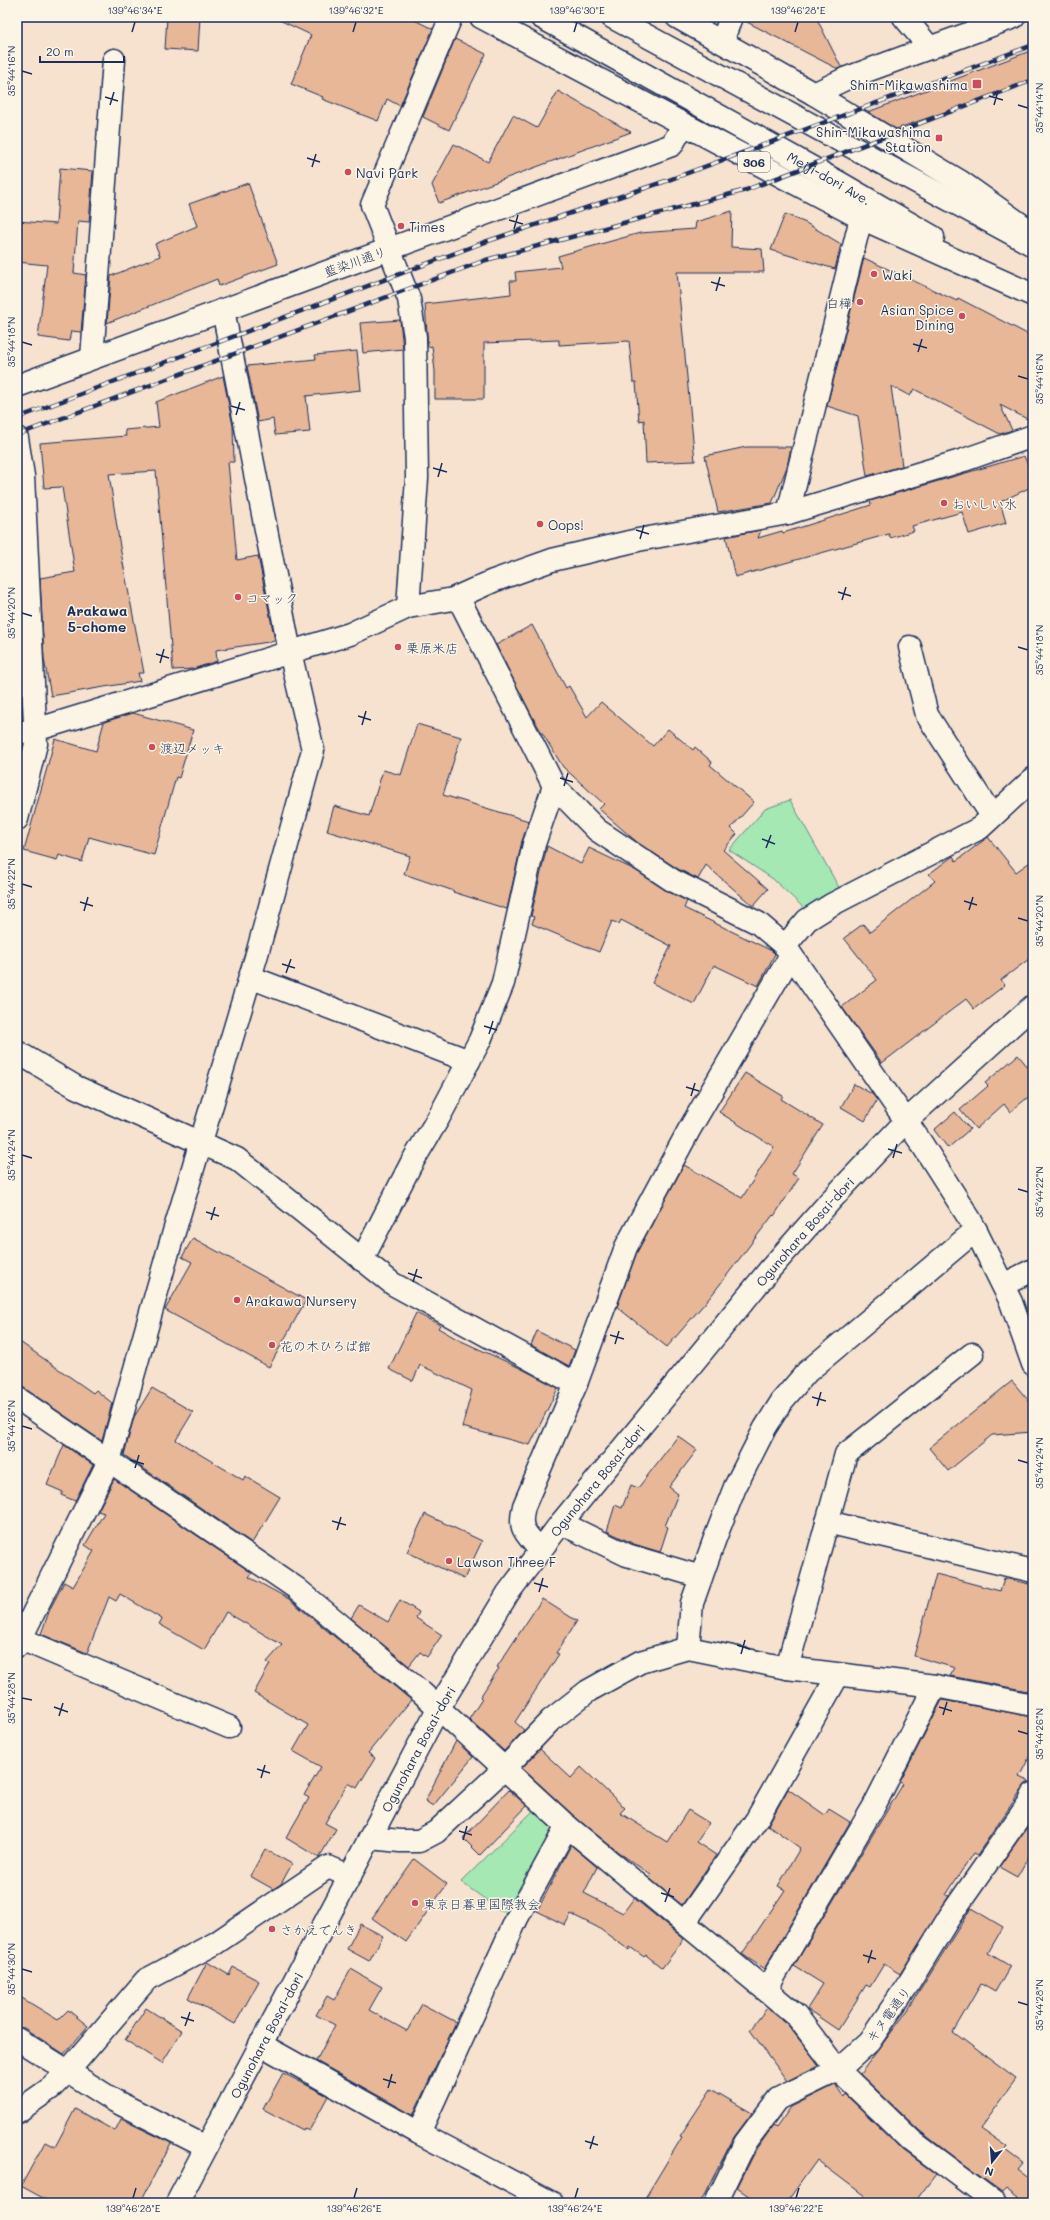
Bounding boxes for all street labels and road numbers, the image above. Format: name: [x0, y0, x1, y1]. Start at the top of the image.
street label: Meiji-dori Ave.: [784, 147, 874, 208]
road number: 306: [738, 152, 770, 172]
street label: 藍染川通り: [322, 242, 388, 280]
street label: Ogunohara Bosai-dori: [751, 1173, 857, 1289]
street label: Ogunohara Bosai-dori: [546, 1420, 648, 1539]
street label: Ogunohara Bosai-dori: [377, 1683, 458, 1815]
street label: Ogunohara Bosai-dori: [225, 1969, 306, 2101]
street label: キヌ電通り: [862, 1983, 914, 2045]

